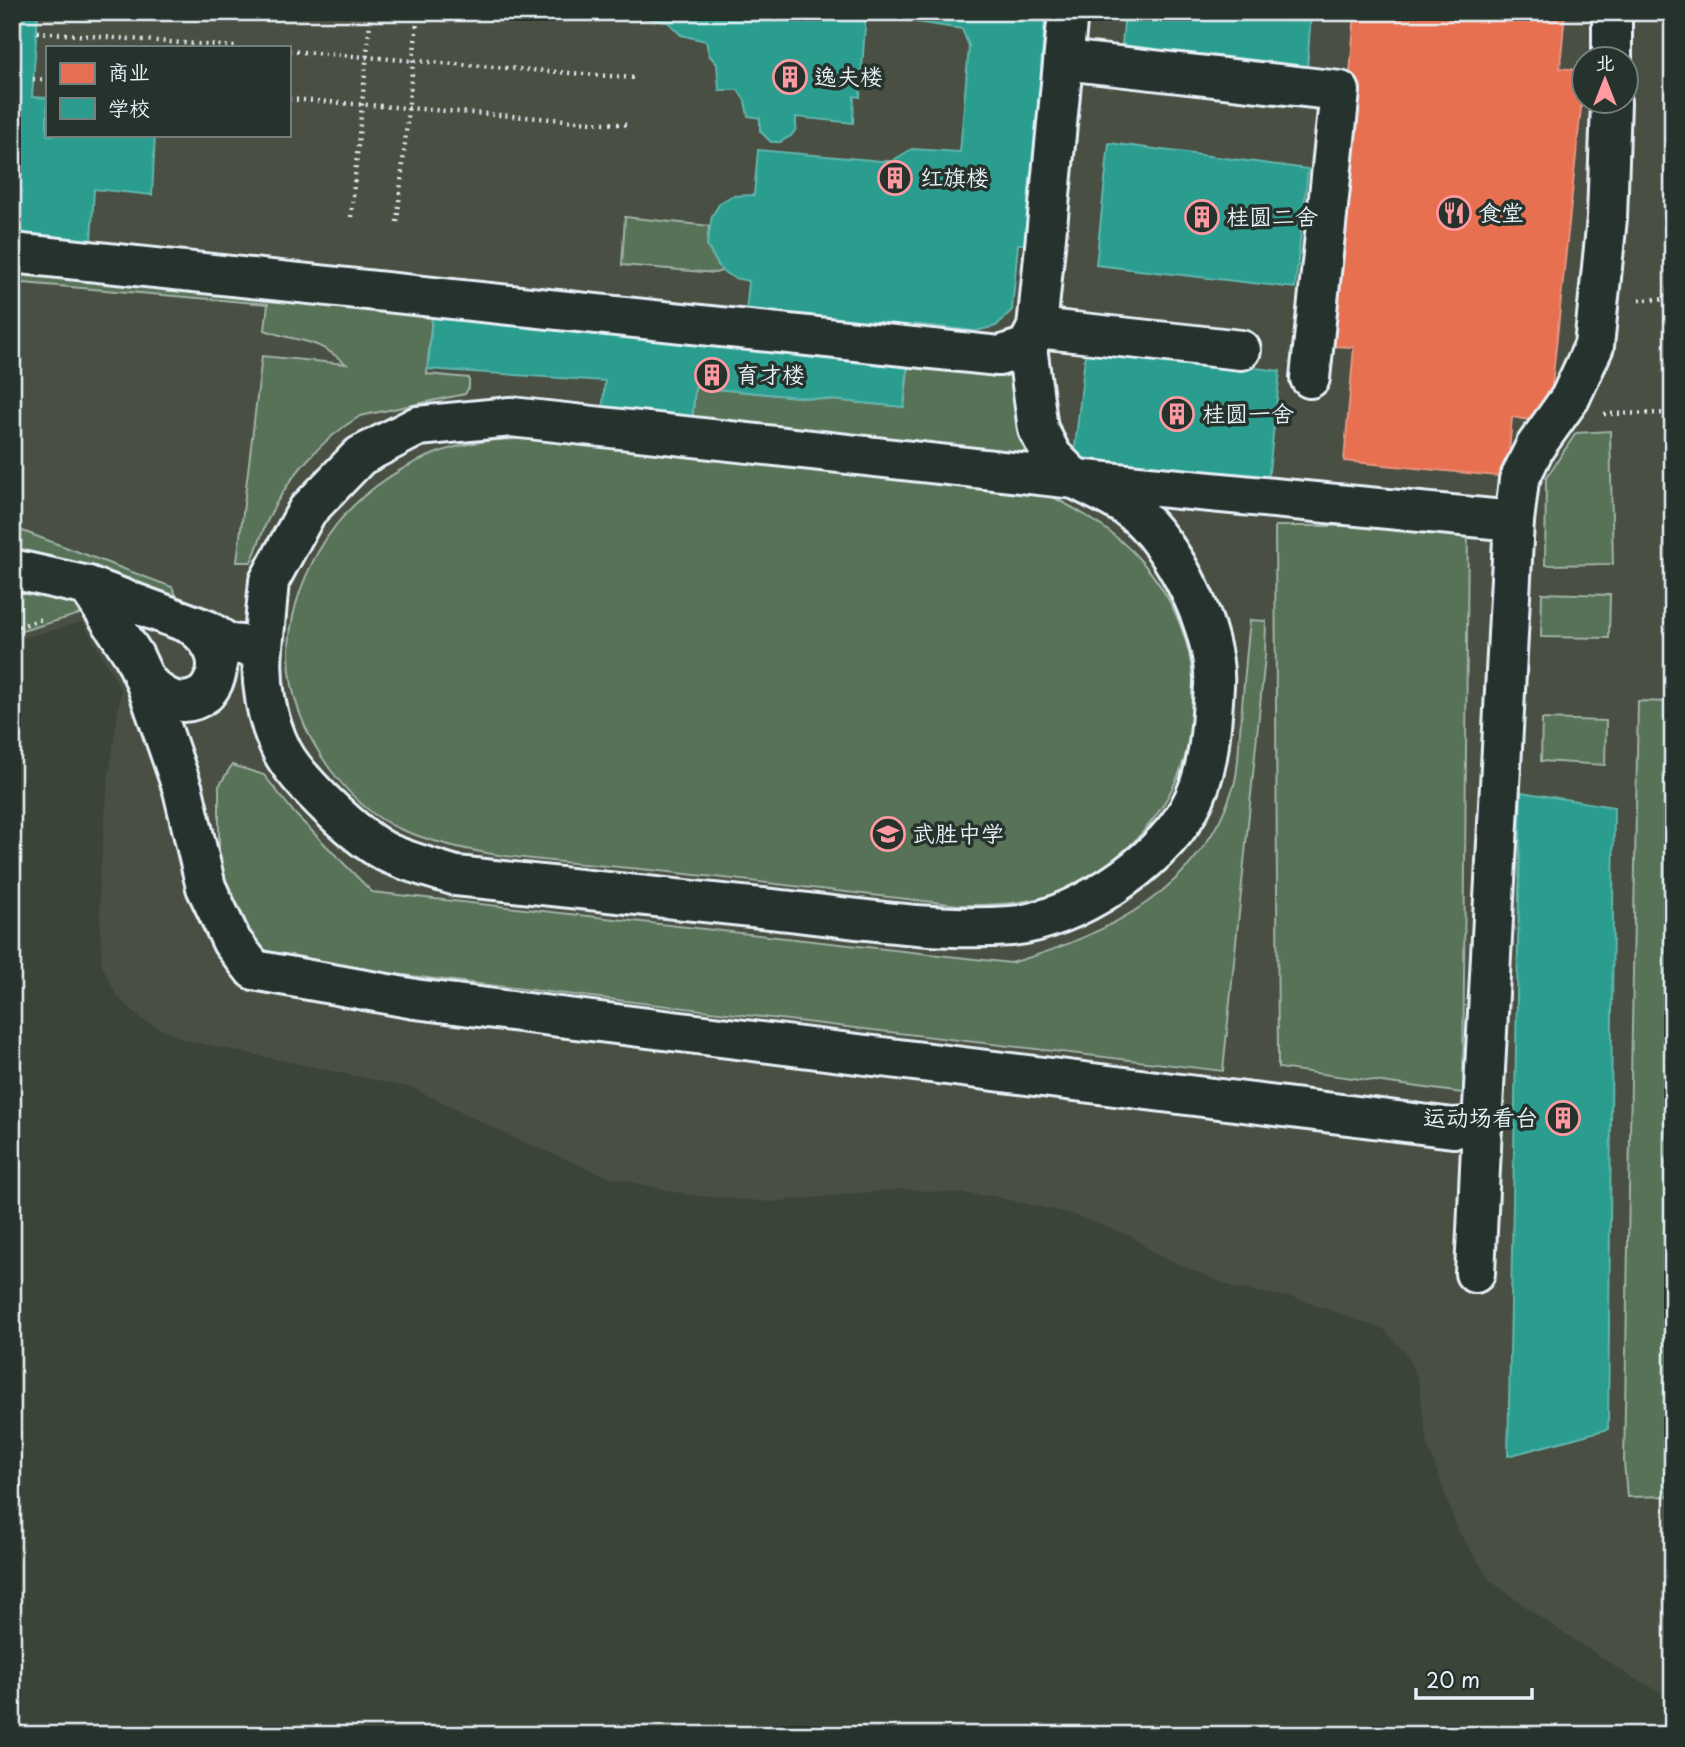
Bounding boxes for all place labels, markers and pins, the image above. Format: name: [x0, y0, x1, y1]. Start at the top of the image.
building icon: 逸夫楼: [771, 58, 809, 96]
place label: 逸夫楼: [814, 58, 883, 93]
building icon: 红旗楼: [876, 159, 914, 197]
place label: 红旗楼: [920, 159, 989, 194]
restaurant icon: 食堂: [1435, 194, 1473, 232]
place label: 食堂: [1478, 194, 1524, 229]
building icon: 桂圆二舍: [1183, 198, 1221, 236]
place label: 桂圆二舍: [1226, 198, 1318, 233]
building icon: 育才楼: [693, 356, 731, 394]
place label: 育才楼: [736, 356, 805, 391]
building icon: 桂圆一舍: [1158, 395, 1196, 433]
place label: 桂圆一舍: [1202, 395, 1294, 430]
school or university icon: 武胜中学: [869, 815, 907, 853]
place label: 武胜中学: [912, 815, 1004, 850]
place label: 运动场看台: [1423, 1099, 1538, 1134]
building icon: 运动场看台: [1544, 1099, 1582, 1137]

